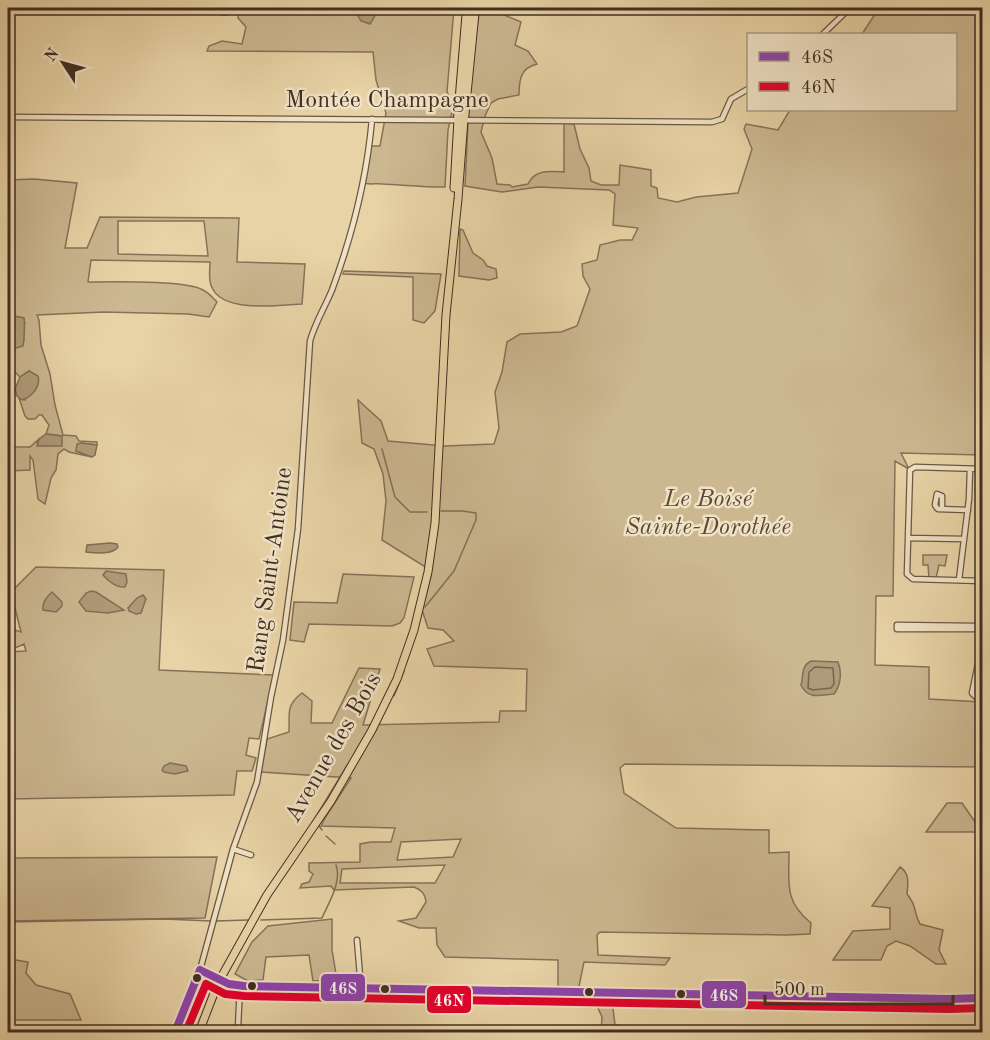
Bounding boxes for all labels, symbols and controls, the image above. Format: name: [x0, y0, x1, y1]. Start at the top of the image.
north arrow: [33, 33, 93, 93]
legend: [747, 33, 957, 111]
text: N: [42, 45, 63, 65]
text: 46S: [801, 49, 833, 67]
text: 46N: [801, 79, 836, 97]
street label: Montée Champagne: [285, 89, 489, 113]
street label: Rang Saint-Antoine: [245, 466, 297, 674]
park label: Le Boisé Sainte-Dorothée: [625, 488, 791, 540]
street label: Avenue des Bois: [281, 669, 387, 827]
scale bar: [765, 968, 952, 1006]
unlabelled marker: [191, 972, 203, 984]
line badge: 46S: [320, 973, 366, 1002]
unlabelled marker: [246, 980, 258, 992]
line badge: 46S: [701, 980, 747, 1009]
text: 500 m: [774, 981, 825, 999]
text: 46S: [329, 982, 357, 998]
unlabelled marker: [379, 983, 391, 995]
line badge: 46N: [426, 985, 472, 1014]
unlabelled marker: [583, 986, 595, 998]
unlabelled marker: [675, 988, 687, 1000]
text: 46S: [710, 989, 738, 1005]
text: 46N: [434, 994, 465, 1010]

